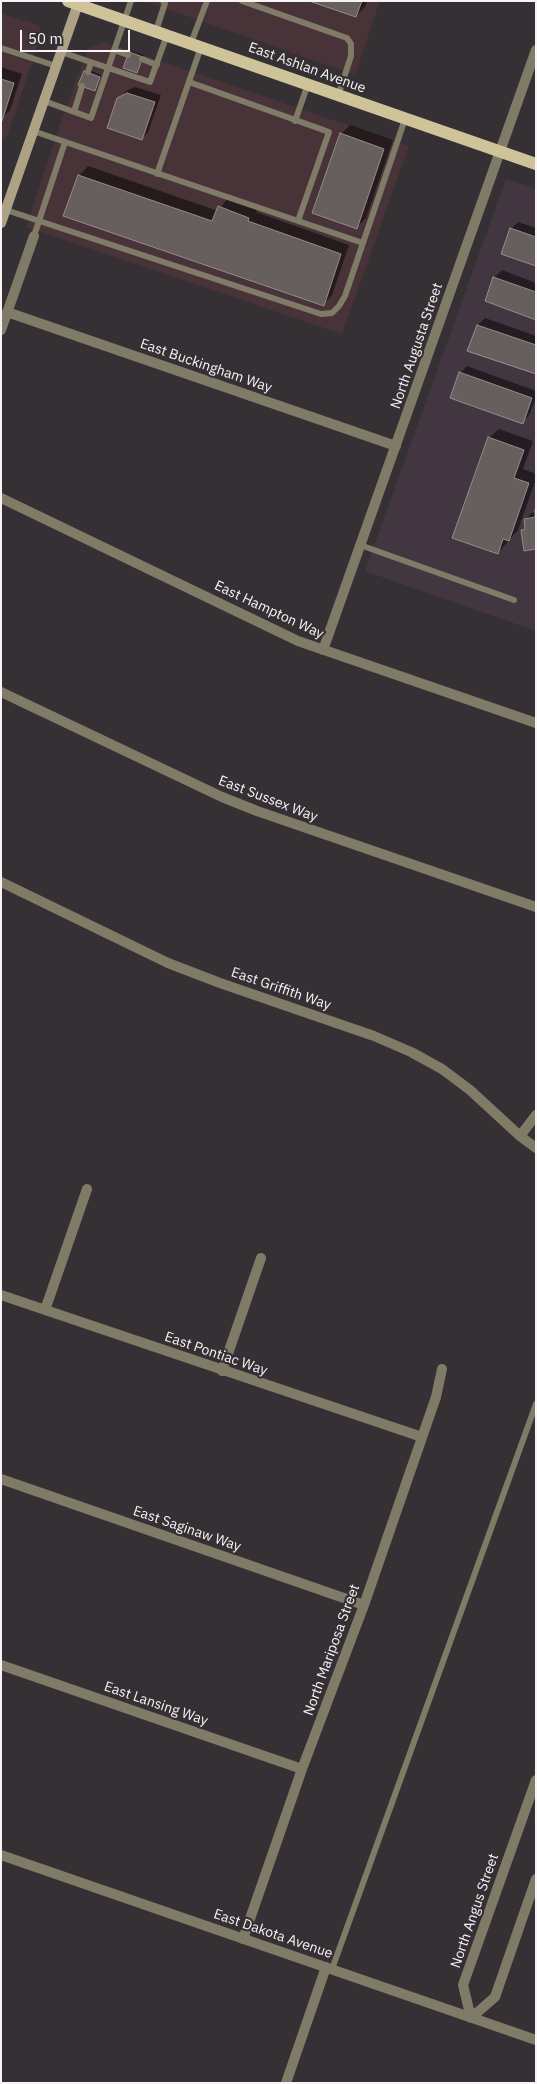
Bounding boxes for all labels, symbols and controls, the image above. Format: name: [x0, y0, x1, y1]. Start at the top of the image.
scale bar: [22, 20, 132, 52]
text: 50 m: [28, 29, 63, 48]
street label: East Ashlan Avenue: [246, 39, 368, 97]
street label: North Augusta Street: [388, 281, 446, 411]
street label: East Buckingham Way: [138, 335, 274, 397]
street label: East Hampton Way: [212, 577, 326, 643]
street label: East Sussex Way: [216, 772, 320, 826]
street label: East Griffith Way: [229, 964, 333, 1014]
street label: East Pontiac Way: [162, 1329, 270, 1379]
street label: East Saginaw Way: [131, 1503, 243, 1555]
street label: North Mariposa Street: [300, 1582, 364, 1718]
street label: East Lansing Way: [102, 1678, 210, 1730]
street label: North Angus Street: [448, 1852, 502, 1970]
street label: East Dakota Avenue: [211, 1906, 335, 1962]

